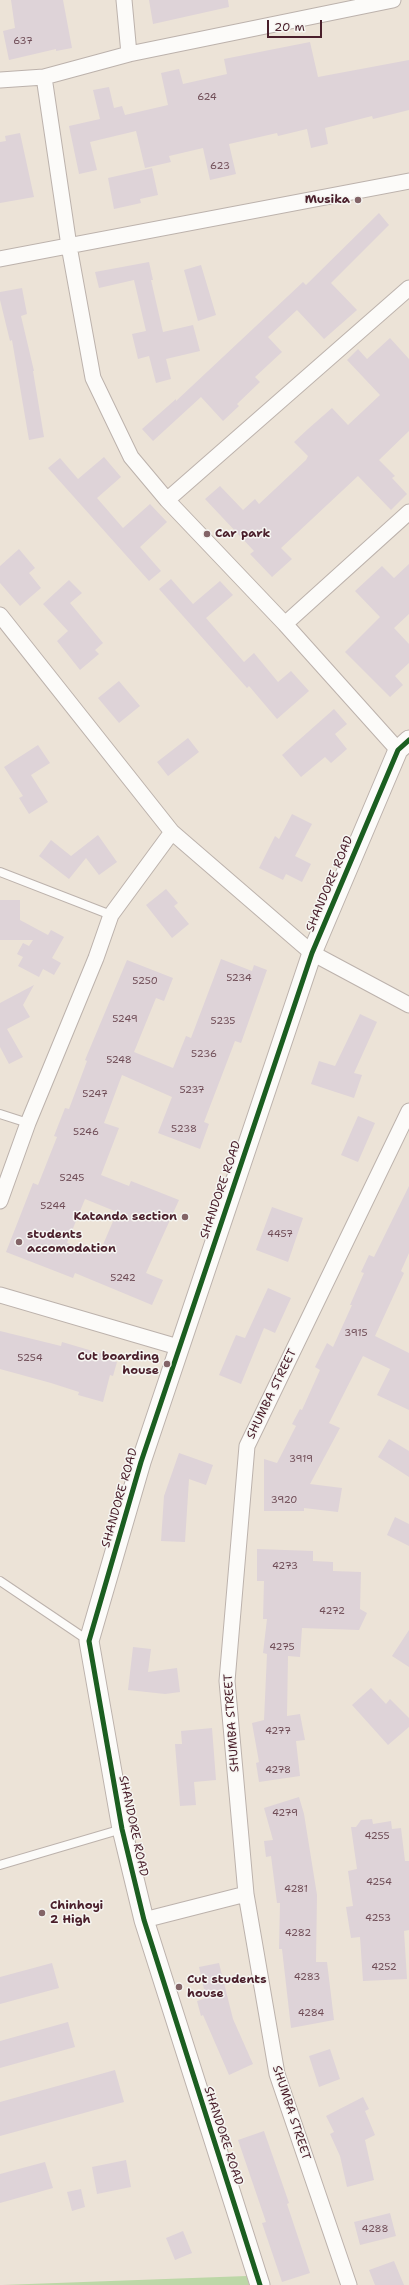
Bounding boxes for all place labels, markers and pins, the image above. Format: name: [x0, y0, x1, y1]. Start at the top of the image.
place label: Musika: [305, 193, 350, 207]
marker: Musika: [353, 195, 363, 205]
place label: Car park: [215, 527, 270, 541]
marker: Car park: [202, 529, 212, 539]
place label: Katanda section: [73, 1210, 177, 1224]
marker: Katanda section: [180, 1212, 190, 1222]
place label: students accomodation: [27, 1228, 116, 1256]
marker: students accomodation: [14, 1237, 24, 1247]
place label: Cut boarding house: [78, 1350, 159, 1378]
marker: Cut boarding house: [162, 1359, 172, 1369]
place label: Chinhoyi 2 High: [50, 1899, 103, 1927]
marker: Chinhoyi 2 High: [37, 1908, 47, 1918]
place label: Cut students house: [187, 1973, 267, 2001]
marker: Cut students house: [174, 1982, 184, 1992]

